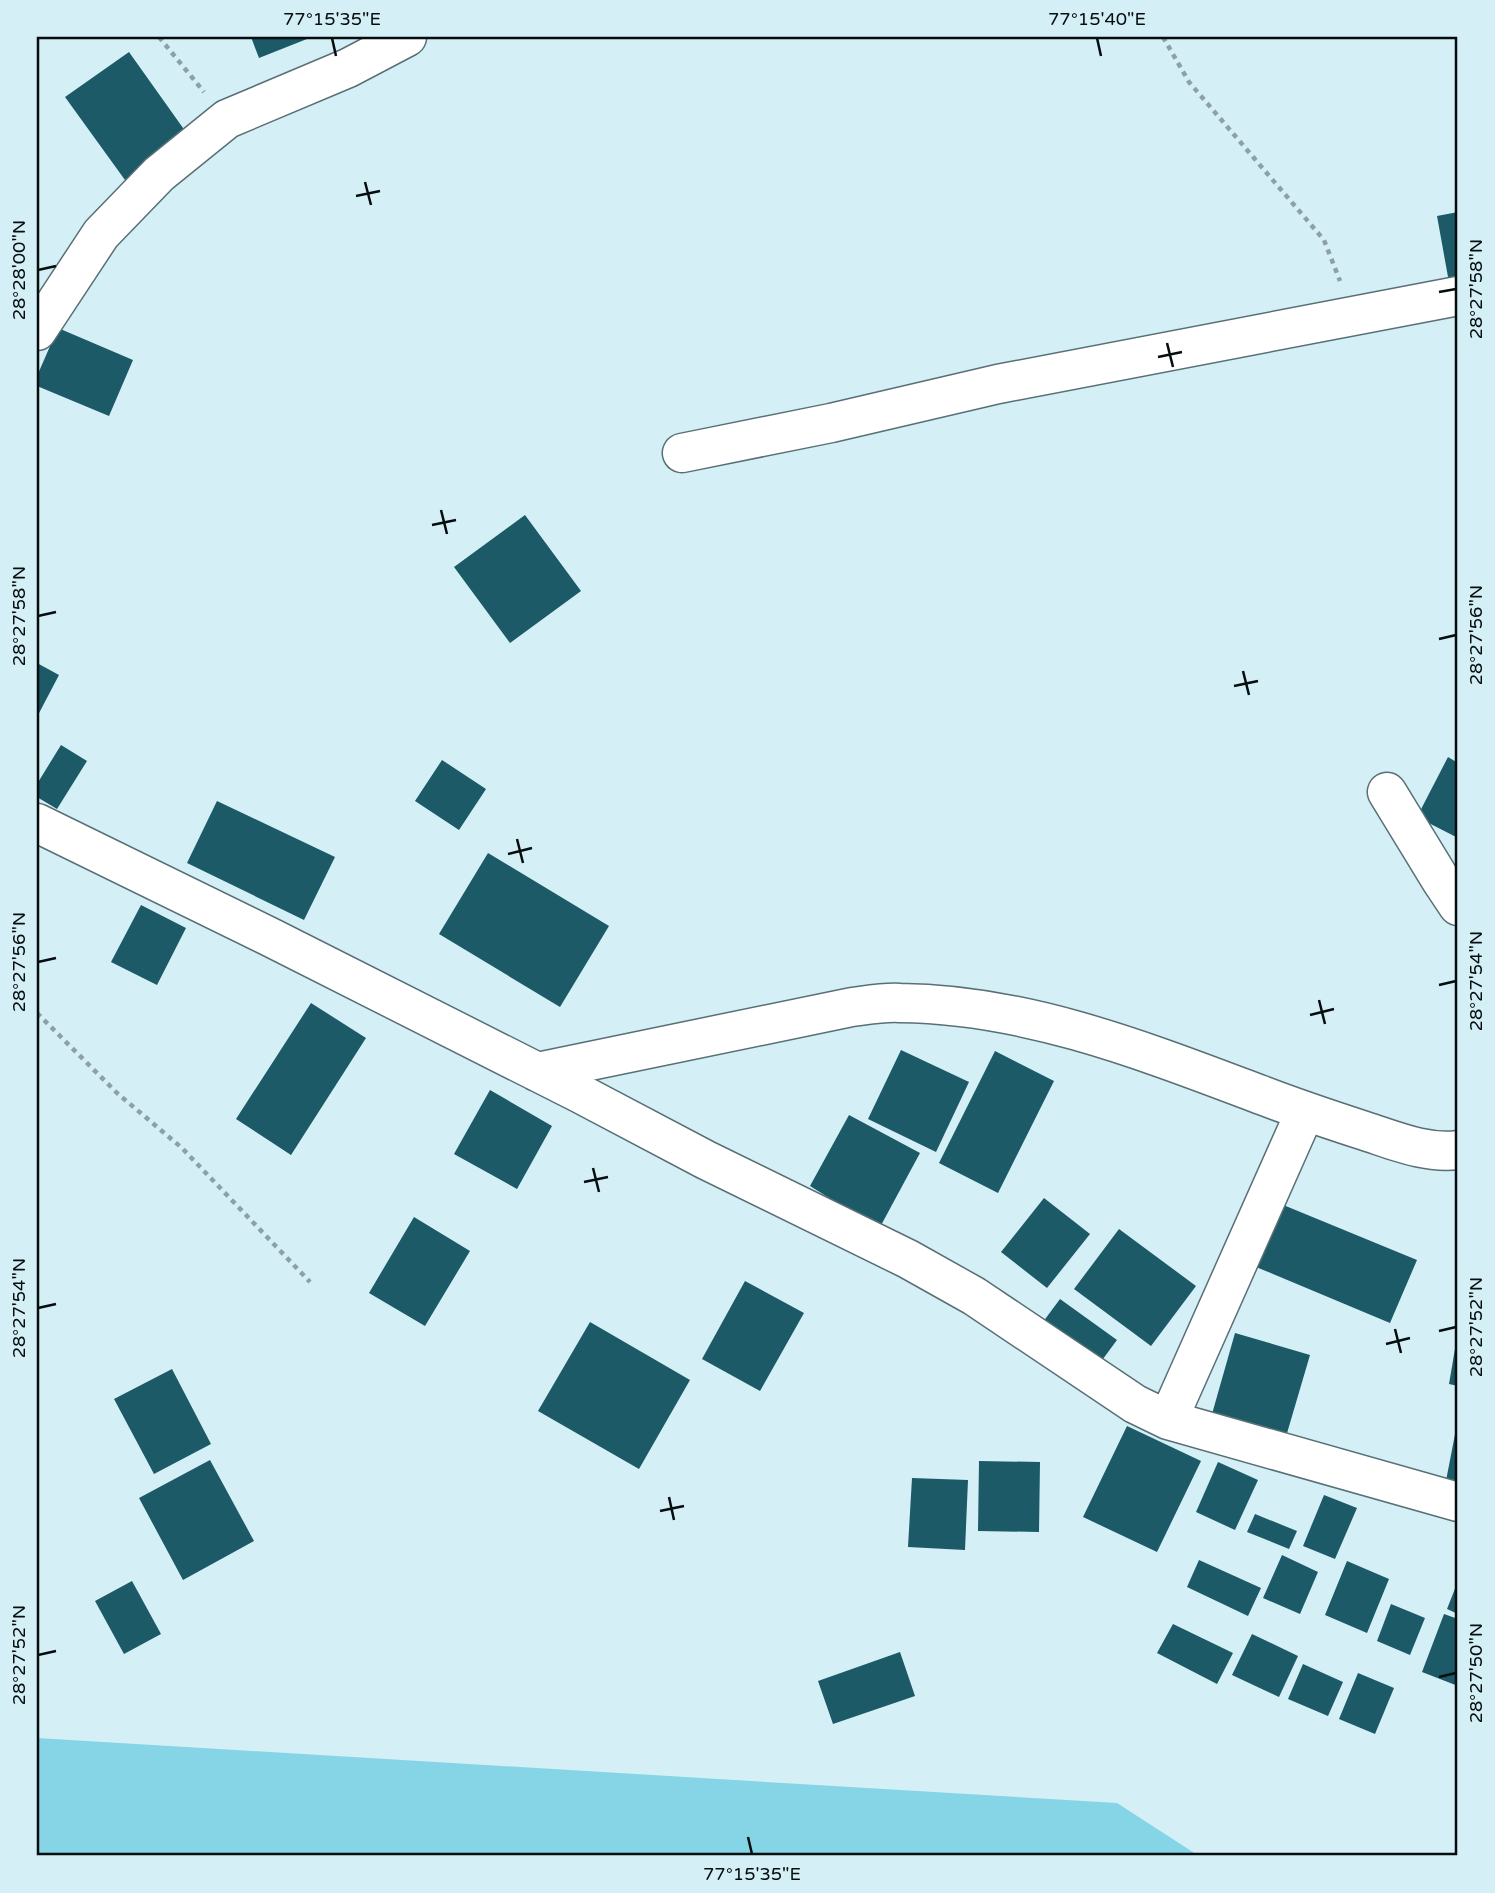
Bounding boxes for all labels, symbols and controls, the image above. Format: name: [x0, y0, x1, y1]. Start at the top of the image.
text: 77°15'35"E: [283, 8, 381, 30]
text: 77°15'40"E: [1048, 8, 1146, 30]
text: 28°28'00"N: [8, 220, 30, 320]
text: 28°27'58"N: [1465, 239, 1487, 339]
text: 28°27'58"N: [8, 566, 30, 666]
text: 28°27'56"N: [1465, 585, 1487, 685]
text: 28°27'56"N: [8, 912, 30, 1012]
text: 28°27'54"N: [1465, 931, 1487, 1031]
text: 28°27'54"N: [8, 1258, 30, 1358]
text: 28°27'52"N: [1465, 1277, 1487, 1377]
text: 28°27'52"N: [8, 1605, 30, 1705]
text: 28°27'50"N: [1465, 1623, 1487, 1723]
text: 77°15'35"E: [703, 1863, 801, 1885]

